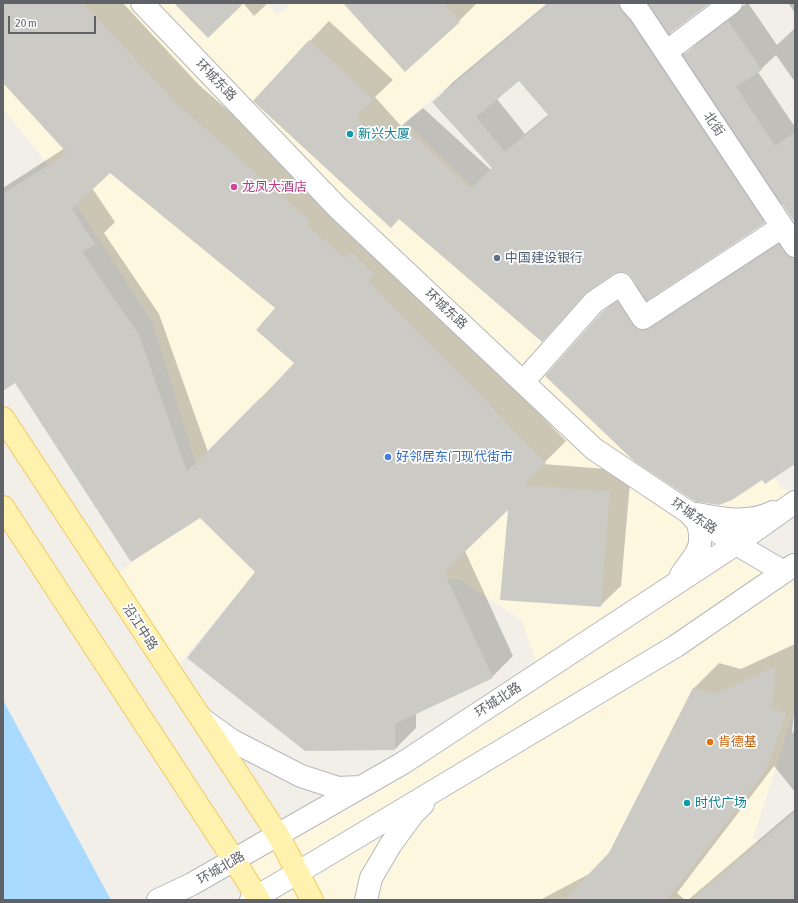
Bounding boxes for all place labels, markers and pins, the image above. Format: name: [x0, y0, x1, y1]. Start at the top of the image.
place label: 新兴大厦: [358, 126, 410, 142]
marker: 新兴大厦: [345, 129, 355, 139]
place label: 龙凤大酒店: [242, 179, 307, 195]
marker: 龙凤大酒店: [229, 182, 239, 192]
place label: 中国建设银行: [505, 250, 583, 266]
marker: 中国建设银行: [492, 253, 502, 263]
place label: 好邻居东门现代街市: [396, 449, 513, 465]
marker: 好邻居东门现代街市: [383, 452, 393, 462]
place label: 肯德基: [718, 734, 757, 750]
marker: 肯德基: [705, 737, 715, 747]
place label: 时代广场: [695, 795, 747, 811]
marker: 时代广场: [682, 798, 692, 808]

